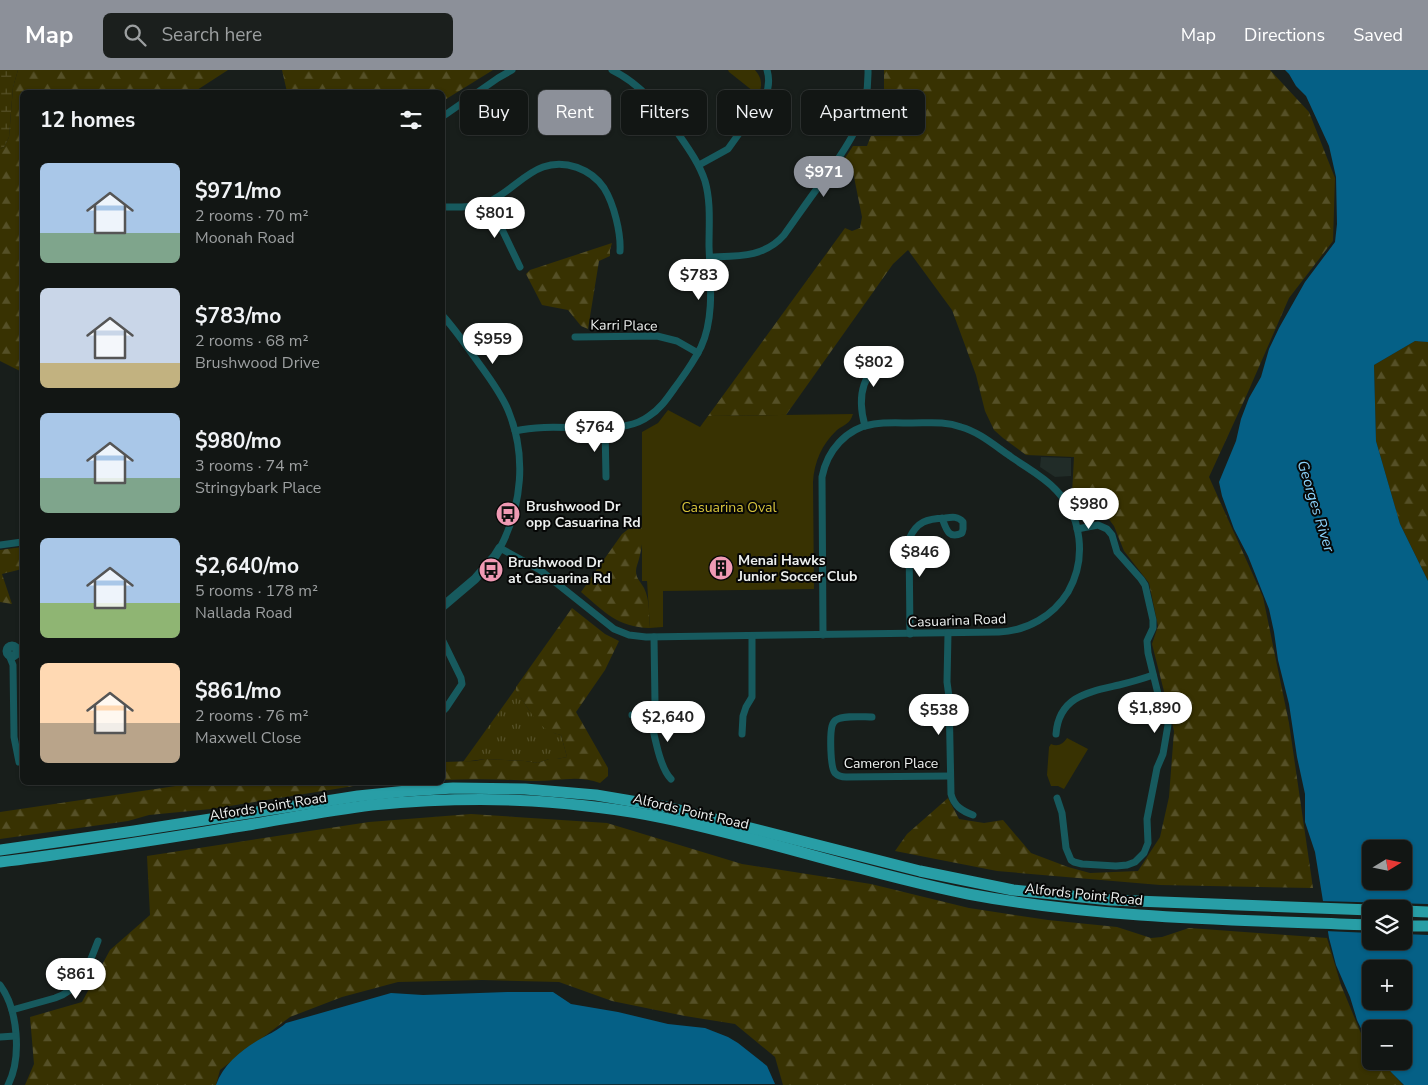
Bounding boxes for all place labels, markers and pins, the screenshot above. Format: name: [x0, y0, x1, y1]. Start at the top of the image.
pin: $971: [794, 156, 854, 198]
pin: $801: [465, 196, 525, 239]
pin: $783: [669, 258, 729, 301]
pin: $959: [463, 322, 523, 365]
pin: $802: [844, 346, 904, 388]
pin: $764: [565, 410, 625, 453]
pin: $980: [1059, 488, 1119, 530]
place label: Brushwood Dr opp Casuarina Rd: [526, 497, 641, 532]
bus stop icon: Brushwood Dr opp Casuarina Rd: [495, 501, 521, 527]
pin: $846: [890, 536, 950, 578]
place label: Menai Hawks Junior Soccer Club: [737, 551, 857, 586]
place label: Brushwood Dr at Casuarina Rd: [508, 553, 611, 588]
building icon: Menai Hawks Junior Soccer Club: [708, 555, 734, 581]
bus stop icon: Brushwood Dr at Casuarina Rd: [478, 557, 504, 583]
pin: $1,890: [1114, 692, 1196, 734]
pin: $538: [909, 694, 969, 736]
pin: $2,640: [627, 700, 709, 743]
pin: $861: [46, 958, 106, 1000]

